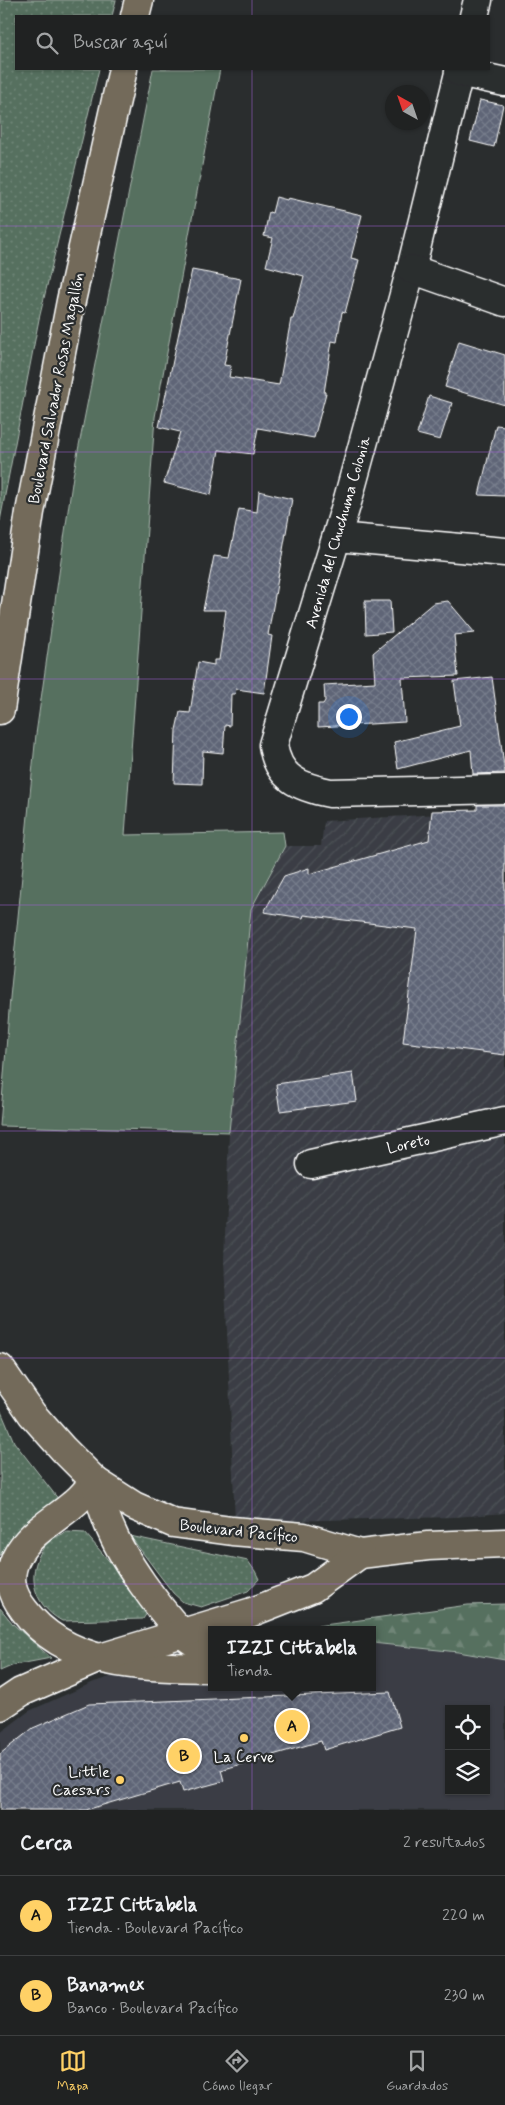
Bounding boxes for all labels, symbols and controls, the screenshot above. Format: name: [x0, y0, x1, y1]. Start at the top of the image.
search box: [15, 15, 490, 70]
icon: search: [33, 29, 61, 57]
text: Buscar aquí: [73, 30, 168, 55]
north arrow: [385, 85, 430, 130]
street label: Boulevard Salvador Rosas Magallón: [24, 271, 90, 506]
street label: Avenida del Chuchuma Colonia: [301, 433, 376, 631]
your location: [336, 704, 362, 730]
street label: Loreto: [385, 1130, 432, 1159]
street label: Boulevard Pacífico: [179, 1515, 299, 1548]
popup: [208, 1626, 376, 1691]
text: IZZI Cittabela: [227, 1636, 357, 1661]
text: Tienda: [227, 1661, 272, 1682]
map controls: [445, 1705, 490, 1795]
button: locate: [445, 1705, 490, 1750]
pin: A: [276, 1707, 308, 1745]
marker: La Cerve: [238, 1732, 250, 1744]
pin: B: [168, 1737, 200, 1775]
place label: La Cerve: [213, 1747, 275, 1768]
button: layers: [445, 1750, 490, 1795]
place label: Little Caesars: [52, 1762, 110, 1801]
marker: Little Caesars: [114, 1774, 126, 1786]
text: Cerca: [20, 1829, 73, 1857]
text: 2 resultados: [403, 1832, 485, 1853]
text: IZZI Cittabela: [67, 1893, 198, 1918]
text: A: [31, 1905, 41, 1926]
text: 220 m: [442, 1905, 485, 1926]
text: Tienda · Boulevard Pacífico: [67, 1918, 243, 1939]
text: Banamex: [67, 1973, 144, 1998]
text: B: [31, 1985, 41, 2006]
text: 230 m: [444, 1985, 485, 2006]
text: Banco · Boulevard Pacífico: [67, 1998, 238, 2019]
tab: Mapa: [57, 2047, 89, 2095]
tab: Cómo llegar: [202, 2047, 272, 2095]
tab: Guardados: [386, 2047, 448, 2095]

